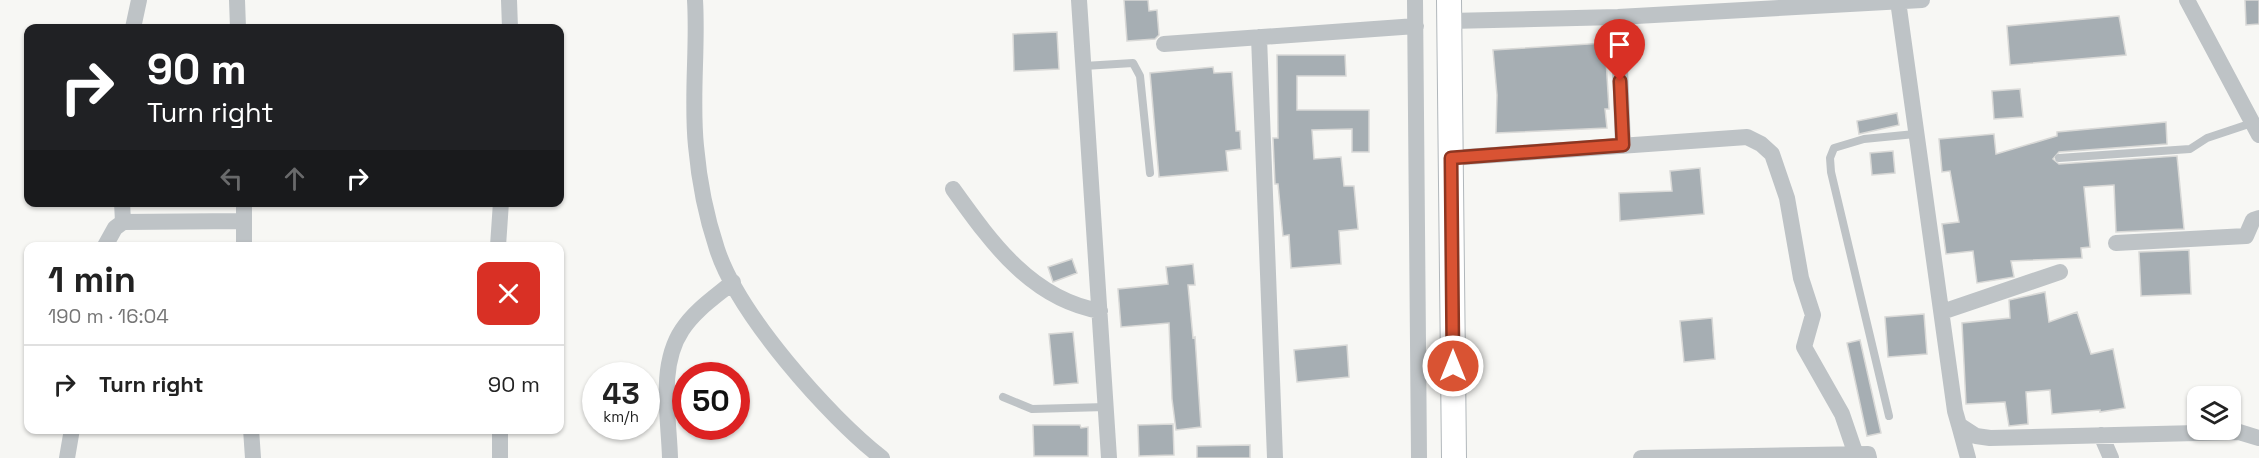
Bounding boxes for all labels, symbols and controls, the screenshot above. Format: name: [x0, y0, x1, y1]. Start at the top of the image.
pin: [1594, 19, 1645, 81]
icon: arrive: [1603, 28, 1636, 61]
text: 90 m: [147, 43, 247, 96]
icon: right: [48, 48, 126, 126]
text: Turn right: [147, 95, 274, 130]
icon: left: [215, 162, 248, 195]
icon: ahead: [278, 162, 311, 195]
icon: right: [341, 162, 374, 195]
text: 1 min: [48, 257, 136, 303]
button: close: [477, 262, 540, 325]
text: 190 m · 16:04: [48, 303, 169, 329]
position arrow: [1421, 334, 1485, 398]
speed limit sign: 50: [672, 362, 750, 440]
icon: right: [48, 368, 81, 401]
text: Turn right: [99, 370, 204, 398]
text: 90 m: [488, 370, 540, 398]
text: 43: [602, 374, 640, 413]
map controls: [2187, 386, 2241, 440]
button: layers: [2187, 386, 2241, 440]
text: km/h: [603, 407, 639, 426]

